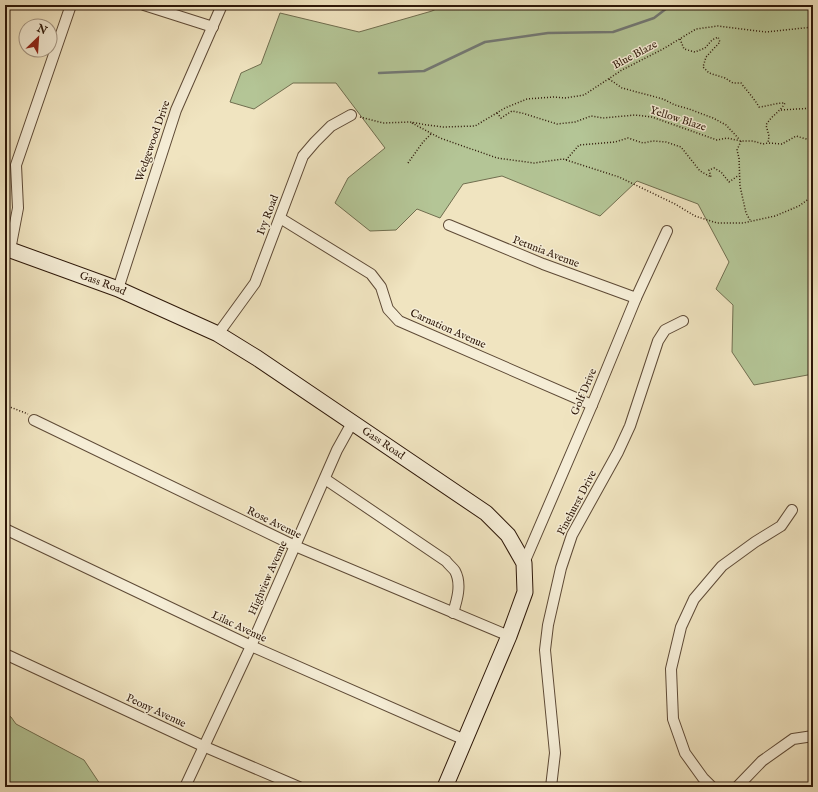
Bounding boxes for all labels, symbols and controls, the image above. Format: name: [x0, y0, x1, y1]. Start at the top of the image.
north arrow: [18, 18, 58, 58]
text: N: [34, 21, 50, 38]
street label: Blue Blaze: [610, 37, 660, 73]
street label: Wedgewood Drive: [133, 99, 173, 183]
street label: Yellow Blaze: [648, 103, 708, 135]
street label: Ivy Road: [254, 193, 282, 237]
street label: Petunia Avenue: [511, 233, 581, 271]
street label: Gass Road: [78, 269, 128, 299]
street label: Carnation Avenue: [408, 306, 488, 352]
street label: Golf Drive: [568, 366, 600, 418]
street label: Gass Road: [359, 424, 407, 463]
street label: Pinehurst Drive: [554, 468, 600, 538]
street label: Rose Avenue: [244, 504, 304, 542]
street label: Highview Avenue: [245, 539, 291, 617]
street label: Lilac Avenue: [209, 608, 269, 646]
street label: Peony Avenue: [124, 691, 188, 731]

